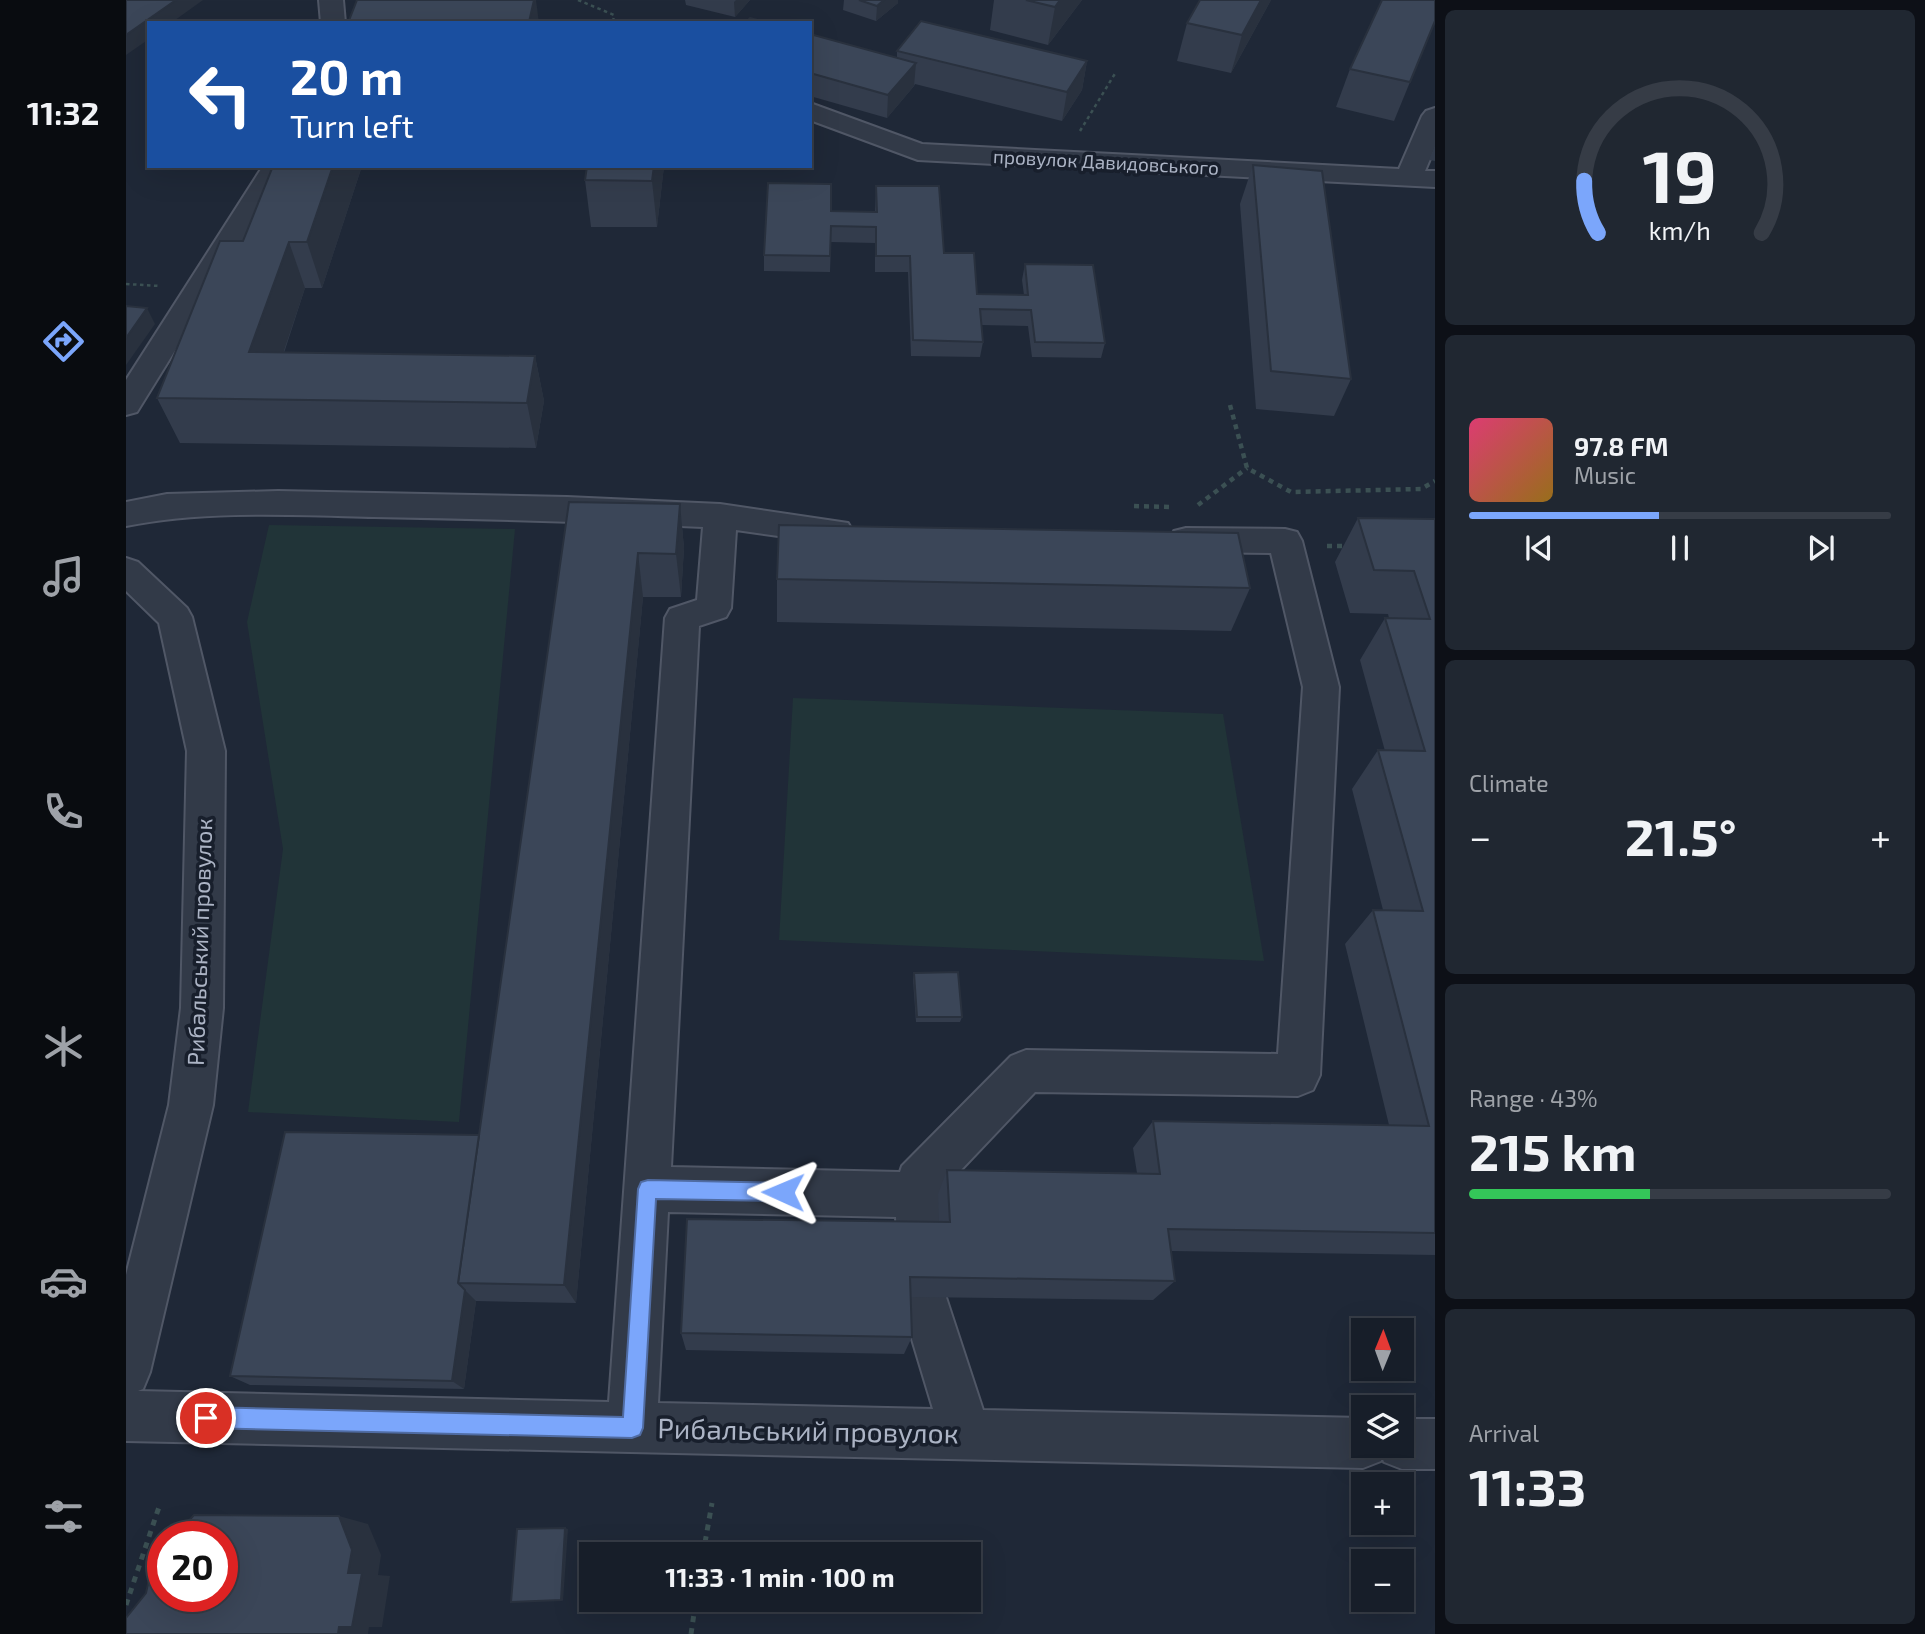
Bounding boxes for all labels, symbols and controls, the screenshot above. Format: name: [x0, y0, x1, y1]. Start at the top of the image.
text: 20 m: [290, 46, 403, 105]
icon: left: [175, 49, 266, 140]
text: 11:32: [27, 93, 99, 131]
text: Turn left: [290, 106, 414, 144]
text: 19: [1643, 131, 1717, 219]
street label: провулок Давидовського: [993, 144, 1219, 180]
text: km/h: [1649, 215, 1711, 245]
icon: directions: [39, 317, 88, 366]
text: 97.8 FM: [1574, 430, 1668, 461]
text: Music: [1574, 461, 1636, 489]
icon: previous: [1520, 529, 1558, 567]
icon: pause: [1661, 529, 1699, 567]
icon: next: [1802, 529, 1840, 567]
icon: music: [39, 552, 88, 601]
text: Climate: [1469, 769, 1549, 797]
icon: phone: [39, 787, 88, 836]
text: 21.5°: [1625, 804, 1737, 866]
text: −: [1469, 813, 1491, 859]
text: +: [1870, 813, 1891, 859]
street label: Рибальський провулок: [181, 818, 218, 1066]
icon: climate: [39, 1022, 88, 1071]
text: Range · 43%: [1469, 1084, 1597, 1112]
text: 215 km: [1469, 1119, 1637, 1181]
position arrow: [746, 1155, 820, 1229]
icon: car: [39, 1257, 88, 1306]
north arrow: [1351, 1318, 1414, 1381]
map controls: [1351, 1318, 1414, 1612]
pin: [176, 1388, 236, 1448]
button: layers: [1351, 1395, 1414, 1458]
icon: arrive: [187, 1399, 225, 1437]
street label: Рибальський провулок: [657, 1410, 959, 1450]
text: Arrival: [1469, 1419, 1539, 1447]
text: 11:33: [1469, 1454, 1586, 1516]
button: +: [1351, 1472, 1414, 1535]
icon: filters: [39, 1492, 88, 1541]
speed limit sign: 20: [147, 1521, 238, 1612]
button: −: [1351, 1549, 1414, 1612]
text: 11:33 · 1 min · 100 m: [665, 1561, 895, 1592]

